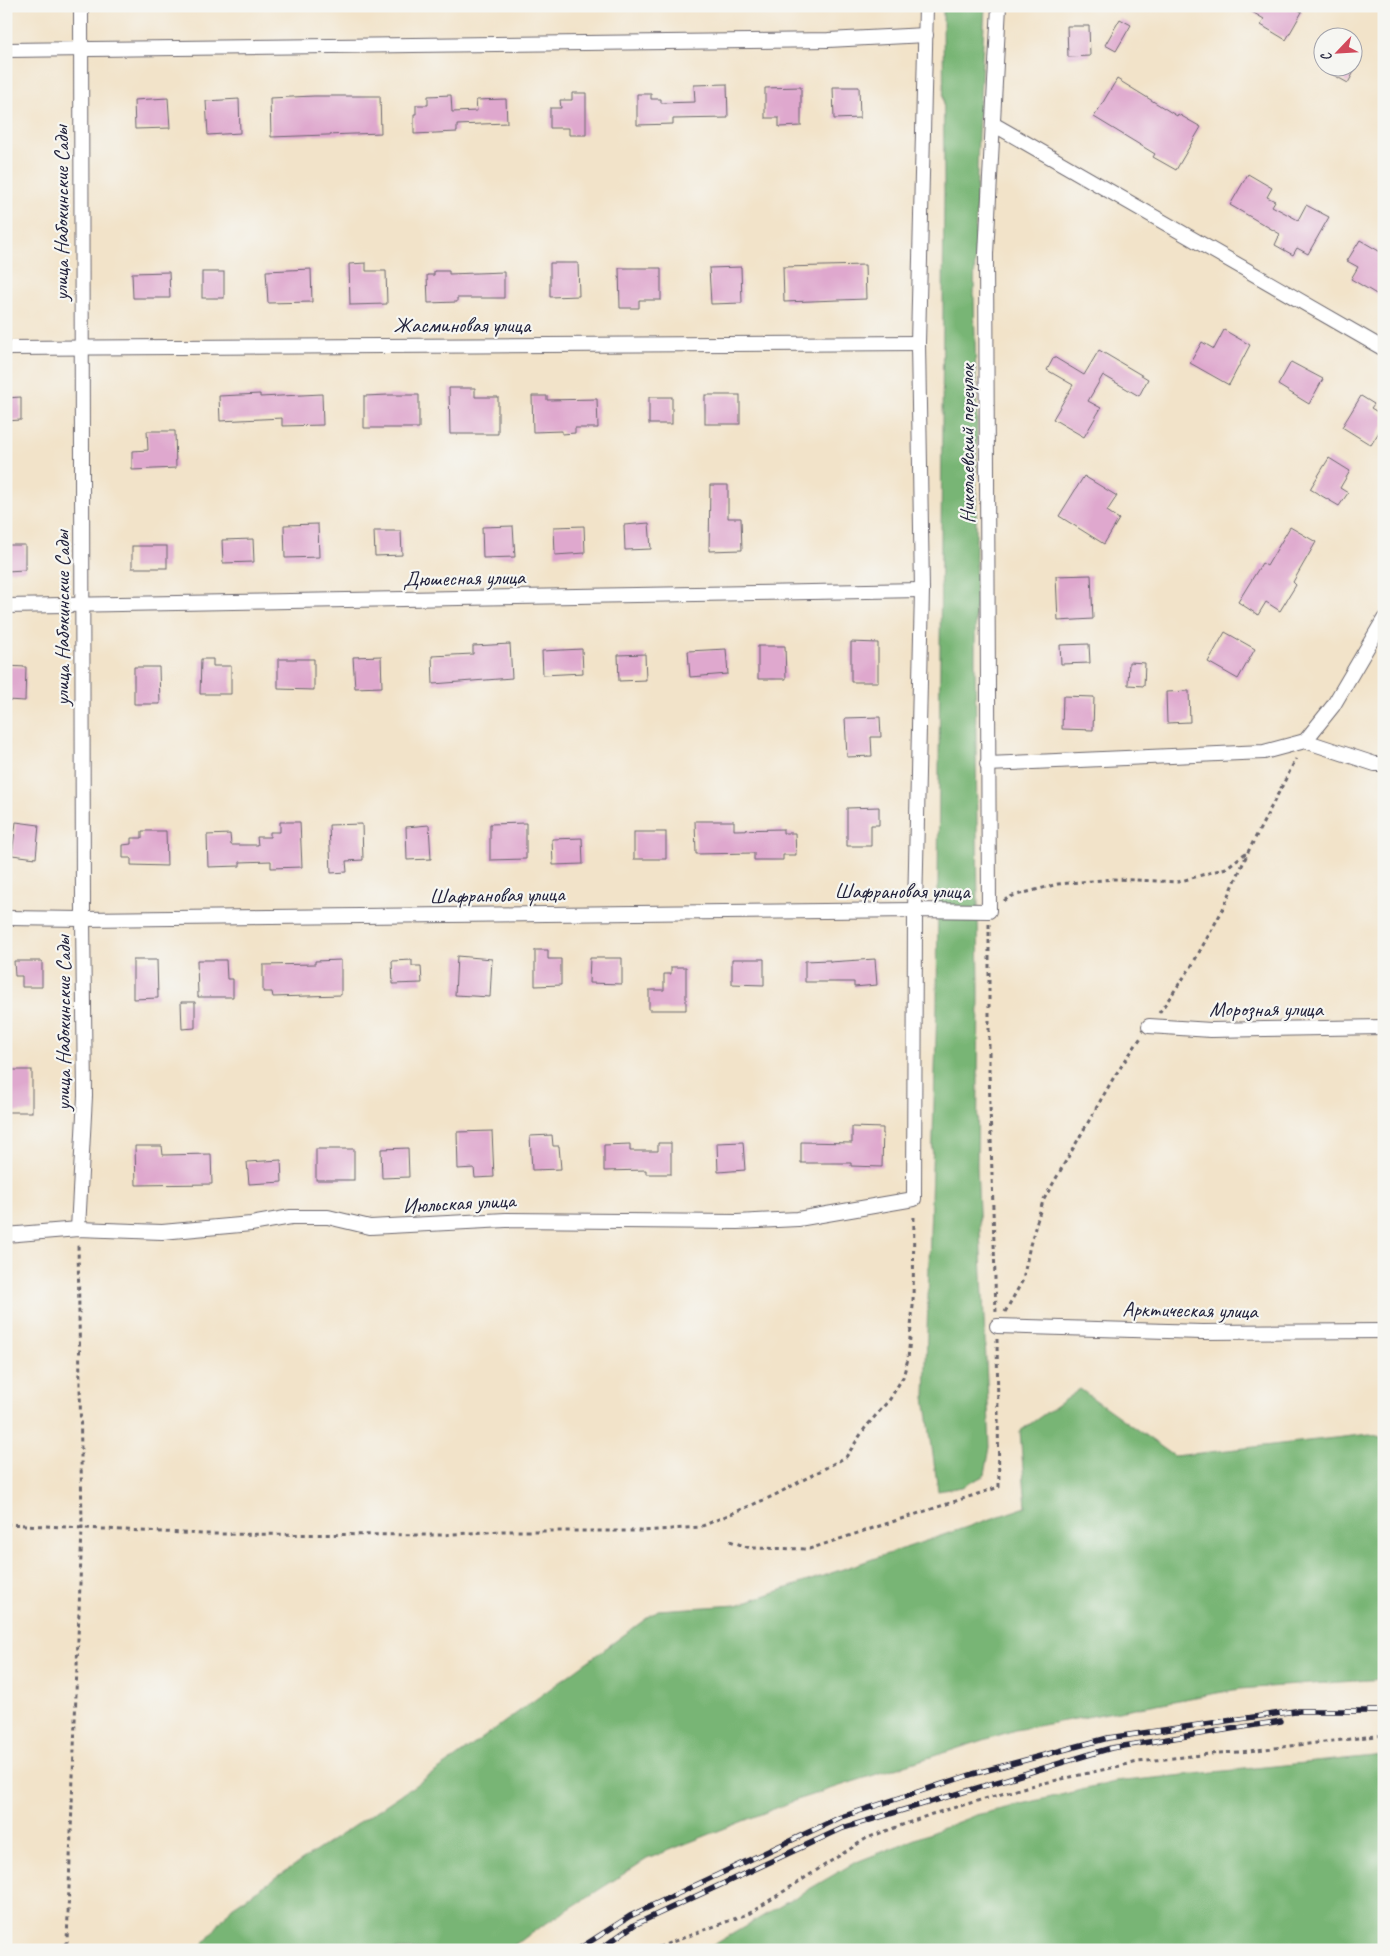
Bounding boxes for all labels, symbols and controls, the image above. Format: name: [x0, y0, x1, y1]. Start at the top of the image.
north arrow: [1312, 28, 1362, 78]
text: С: [1317, 49, 1336, 64]
street label: улица Набокинские Сады: [48, 123, 74, 303]
street label: Жасминовая улица: [394, 312, 532, 338]
street label: Николаевский переулок: [954, 362, 980, 523]
street label: улица Набокинские Сады: [49, 528, 75, 708]
street label: Дюшесная улица: [403, 564, 527, 592]
street label: Шафрановая улица: [834, 878, 971, 904]
street label: Шафрановая улица: [429, 881, 566, 909]
street label: улица Набокинские Сады: [50, 933, 76, 1113]
street label: Морозная улица: [1209, 996, 1325, 1022]
street label: Июльская улица: [402, 1187, 518, 1219]
street label: Арктическая улица: [1122, 1296, 1260, 1324]

